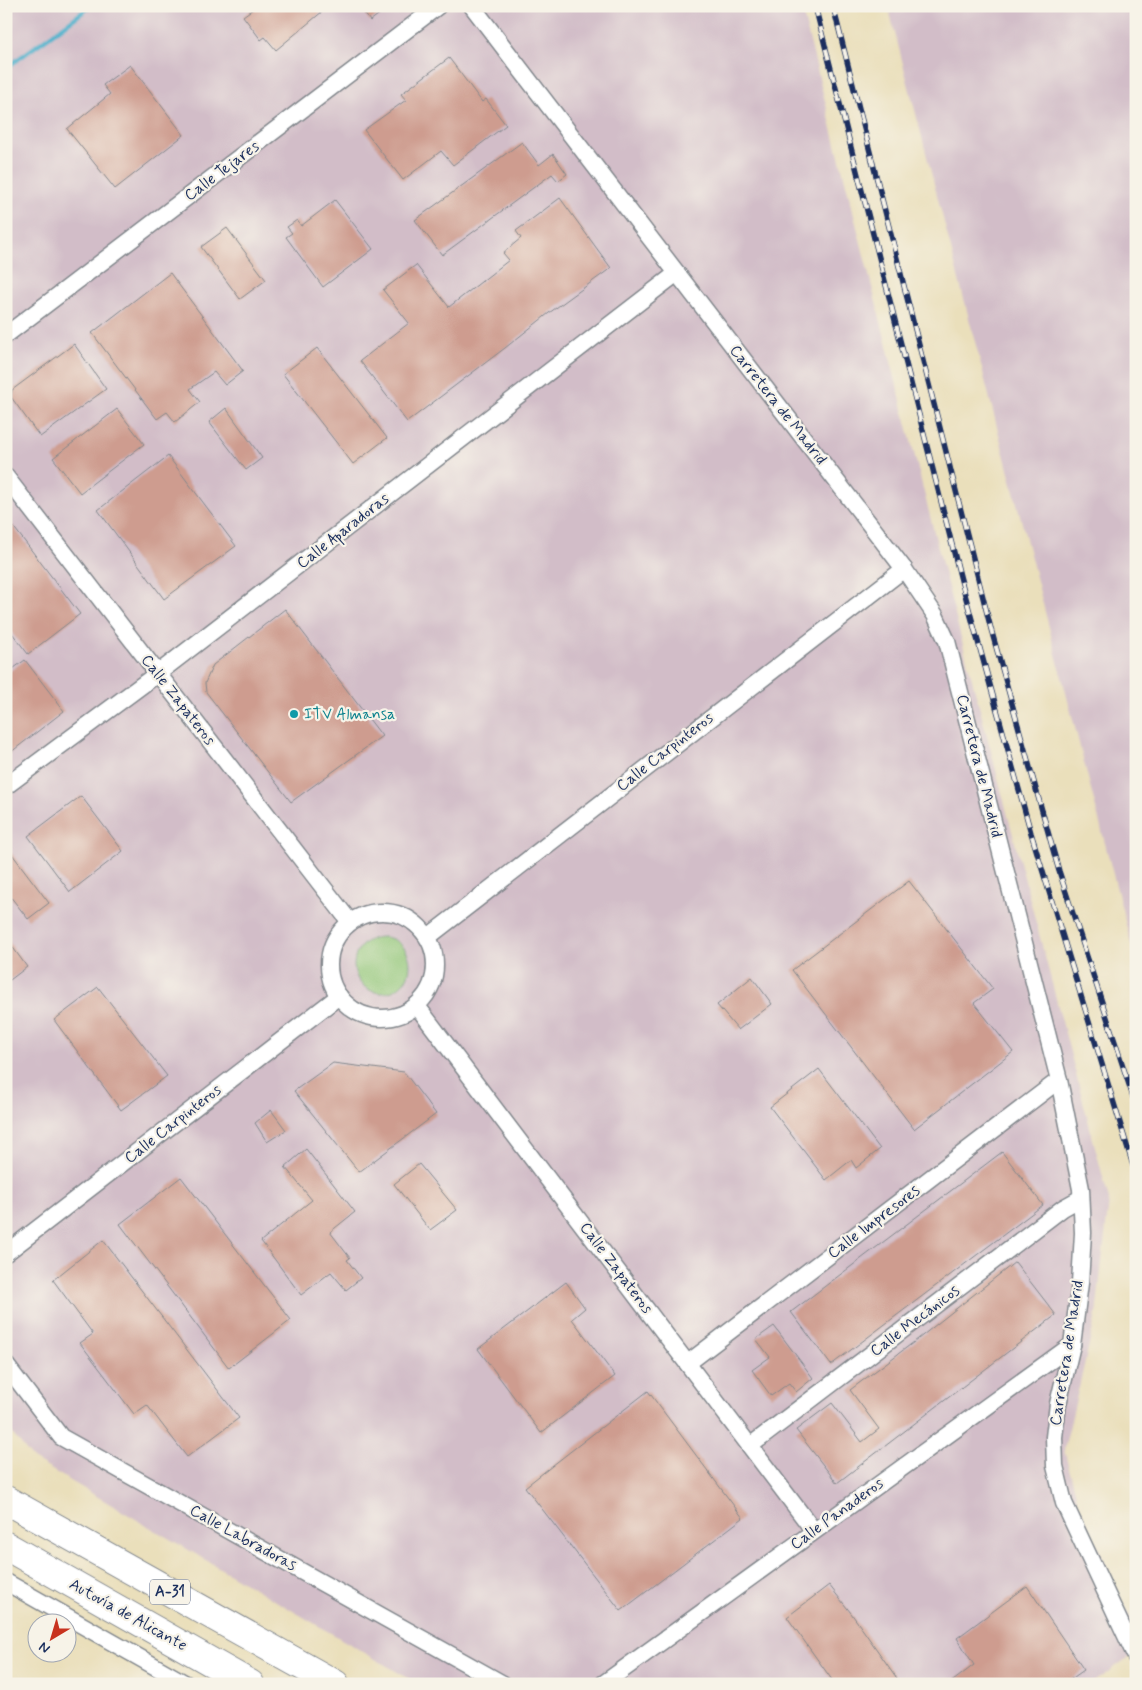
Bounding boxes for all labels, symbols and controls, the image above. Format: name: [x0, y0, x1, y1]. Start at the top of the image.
street label: Calle Tejares: [180, 136, 264, 206]
street label: Carretera de Madrid: [725, 341, 831, 469]
street label: Calle Aparadoras: [292, 488, 394, 574]
street label: Calle Zapateros: [136, 650, 220, 750]
street label: Carretera de Madrid: [951, 692, 1007, 840]
place label: ITV Almansa: [304, 704, 395, 725]
marker: ITV Almansa: [288, 708, 300, 720]
street label: Calle Carpinteros: [612, 708, 718, 796]
street label: Calle Carpinteros: [120, 1080, 226, 1168]
street label: Calle Impresores: [824, 1180, 924, 1264]
street label: Calle Zapateros: [575, 1218, 657, 1318]
street label: Carretera de Madrid: [1045, 1279, 1089, 1427]
street label: Calle Mecánicos: [866, 1280, 964, 1362]
street label: Calle Panaderos: [786, 1473, 888, 1555]
street label: Calle Labradoras: [186, 1500, 300, 1576]
street label: Autovía de Alicante: [65, 1574, 191, 1656]
road number: A-31: [150, 1580, 190, 1604]
north arrow: [28, 1612, 78, 1662]
text: N: [35, 1637, 54, 1657]

